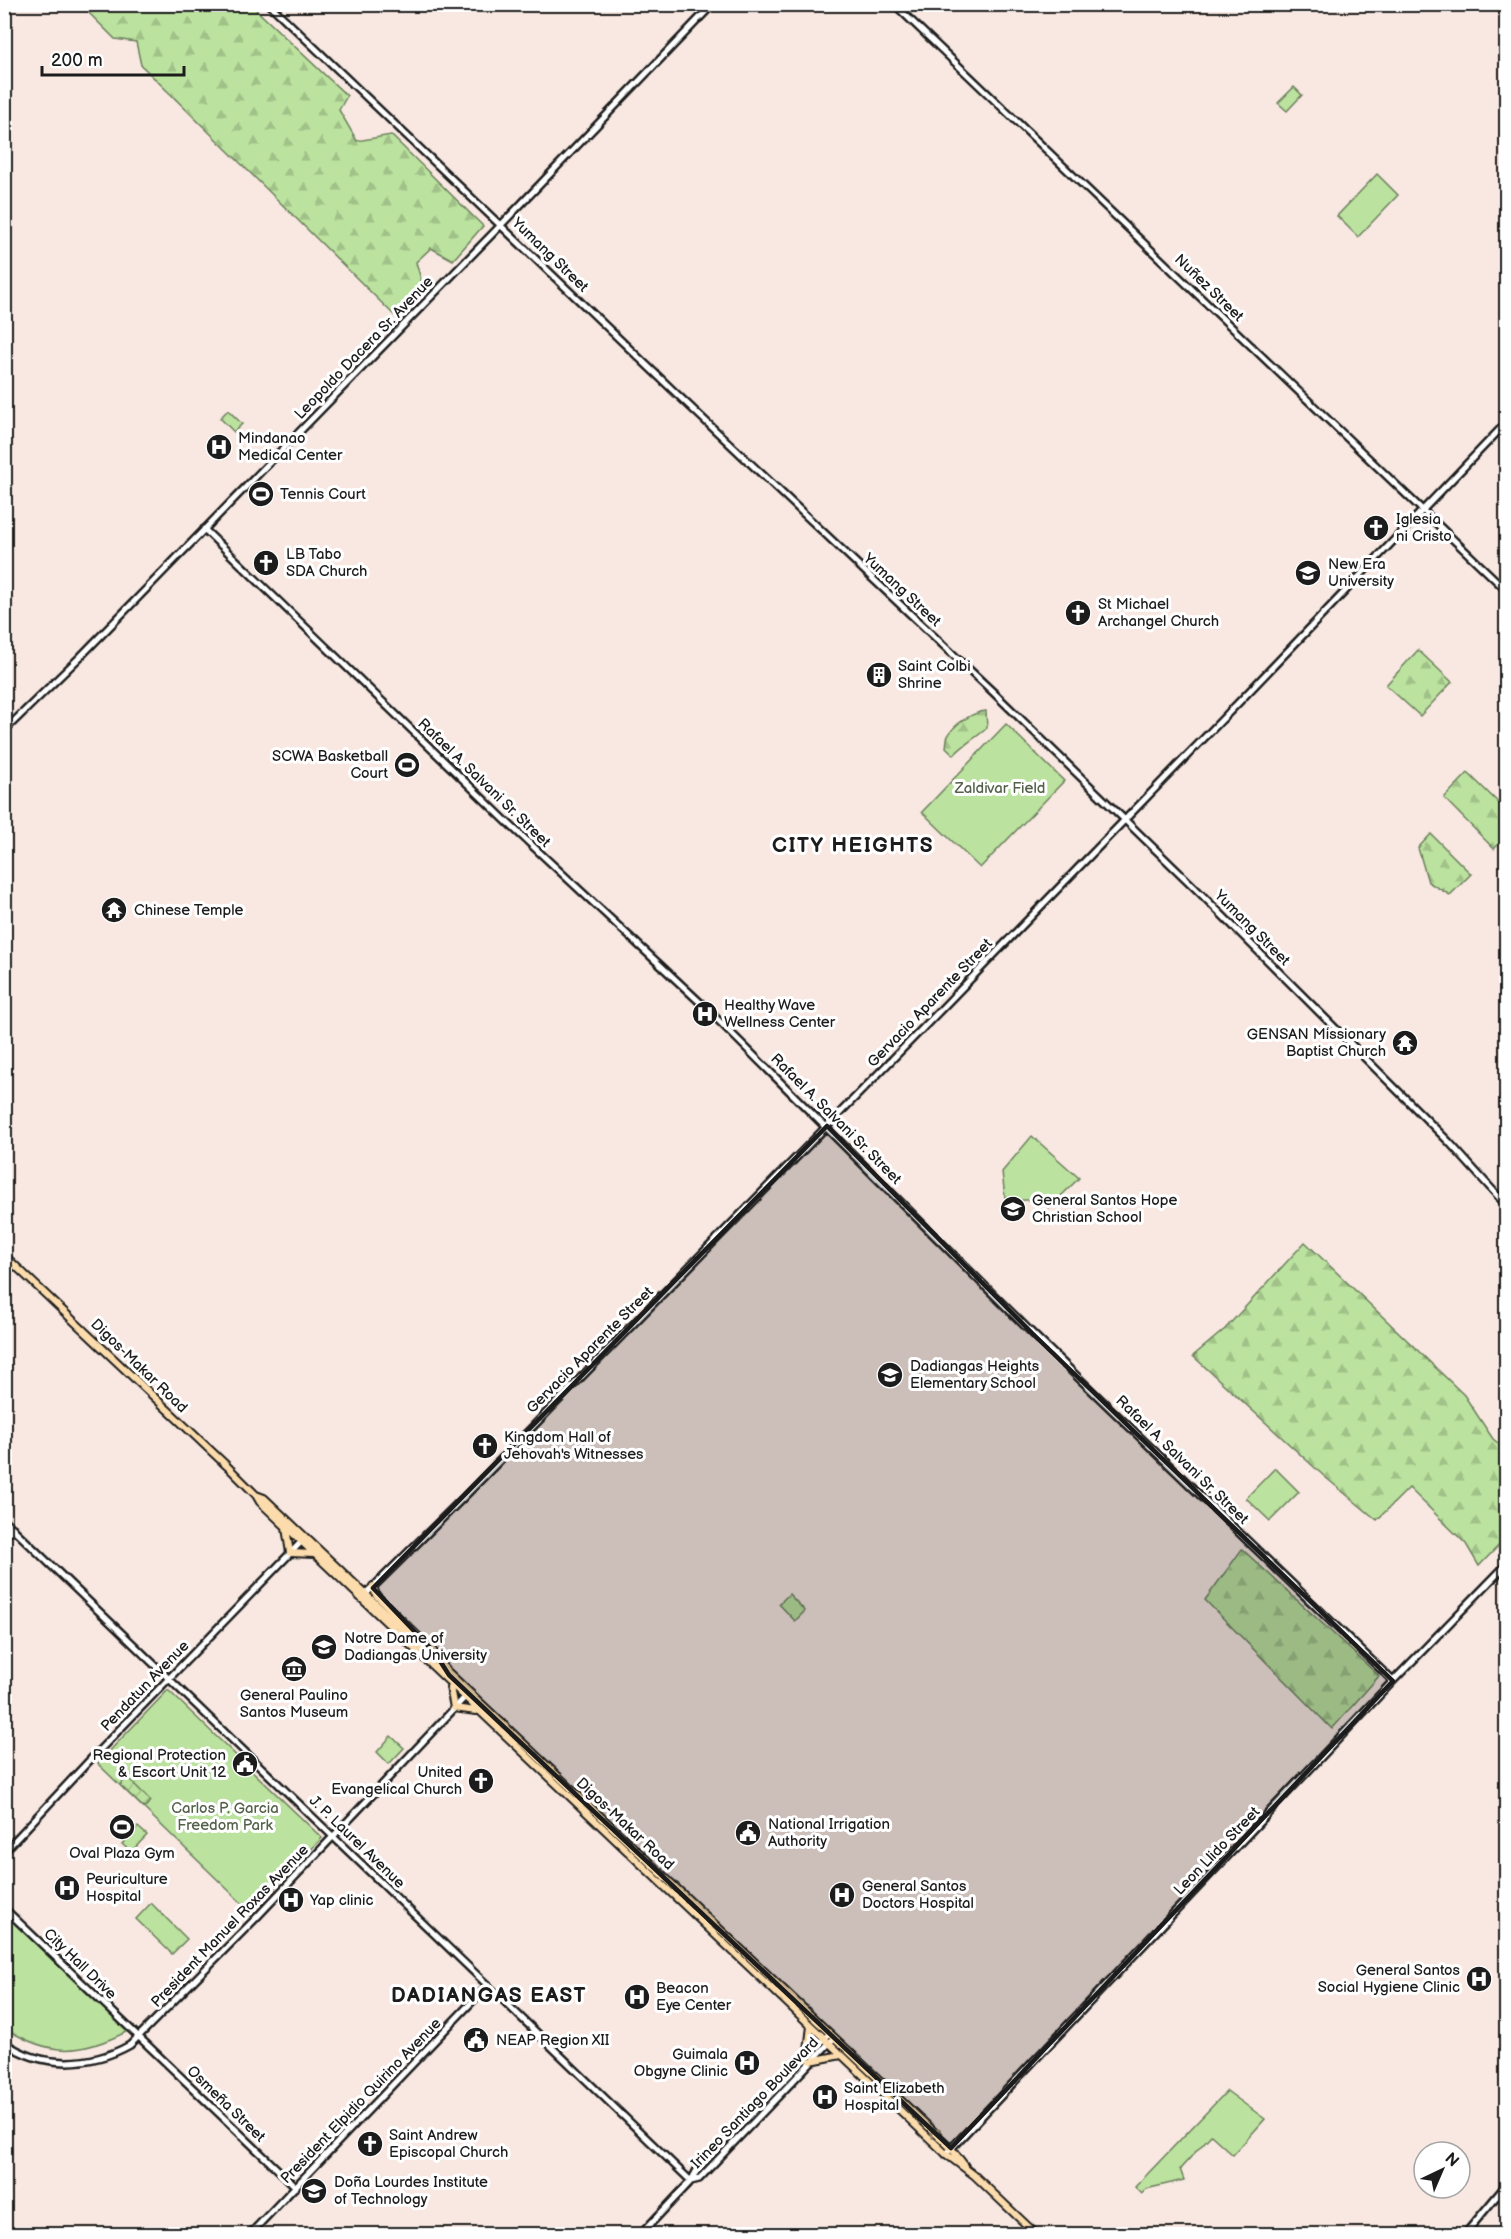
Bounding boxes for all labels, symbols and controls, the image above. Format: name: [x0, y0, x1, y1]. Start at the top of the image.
scale bar: [42, 39, 184, 77]
text: 200 m: [51, 50, 103, 71]
street label: Yumang Street: [507, 213, 593, 297]
street label: Nuñez Street: [1170, 250, 1248, 326]
street label: Leopoldo Dacera Sr. Avenue: [291, 272, 437, 424]
place label: Mindanao Medical Center: [238, 429, 343, 465]
hospital icon: Mindanao Medical Center: [204, 432, 234, 462]
sports icon: Tennis Court: [246, 479, 276, 509]
place label: Tennis Court: [280, 485, 366, 504]
place label: Iglesia ni Cristo: [1396, 510, 1452, 546]
church icon: Iglesia ni Cristo: [1361, 513, 1391, 543]
place label: LB Tabo SDA Church: [286, 545, 367, 581]
church icon: LB Tabo SDA Church: [251, 548, 281, 578]
street label: Yumang Street: [858, 548, 945, 631]
place label: New Era University: [1328, 555, 1394, 591]
school or university icon: New Era University: [1293, 558, 1323, 588]
place label: St Michael Archangel Church: [1098, 595, 1219, 631]
church icon: St Michael Archangel Church: [1063, 598, 1093, 628]
place label: Saint Colbi Shrine: [898, 657, 971, 693]
building icon: Saint Colbi Shrine: [864, 660, 894, 690]
street label: Rafael A. Salvani Sr. Street: [414, 715, 555, 852]
place label: SCWA Basketball Court: [272, 747, 388, 783]
sports icon: SCWA Basketball Court: [392, 750, 422, 780]
park label: Zaldivar Field: [954, 779, 1045, 798]
district label: CITY HEIGHTS: [772, 833, 934, 858]
street label: Yumang Street: [1209, 885, 1294, 970]
temple icon: Chinese Temple: [99, 895, 129, 925]
place label: Chinese Temple: [134, 901, 243, 920]
street label: Gervacio Aparente Street: [863, 934, 997, 1071]
place label: Healthy Wave Wellness Center: [724, 996, 836, 1032]
hospital icon: Healthy Wave Wellness Center: [690, 999, 720, 1029]
place label: GENSAN Missionary Baptist Church: [1247, 1025, 1386, 1061]
temple icon: GENSAN Missionary Baptist Church: [1390, 1028, 1420, 1058]
street label: Rafael A. Salvani Sr. Street: [767, 1050, 906, 1189]
place label: General Santos Hope Christian School: [1032, 1191, 1178, 1227]
school or university icon: General Santos Hope Christian School: [998, 1194, 1028, 1224]
street label: Gervacio Aparente Street: [522, 1282, 658, 1418]
street label: Digos-Makar Road: [87, 1315, 191, 1417]
place label: Dadiangas Heights Elementary School: [910, 1357, 1040, 1393]
school or university icon: Dadiangas Heights Elementary School: [875, 1360, 905, 1390]
street label: Rafael A. Salvani Sr. Street: [1112, 1392, 1253, 1529]
place label: Kingdom Hall of Jehovah's Witnesses: [504, 1428, 644, 1464]
church icon: Kingdom Hall of Jehovah's Witnesses: [470, 1431, 500, 1461]
place label: Notre Dame of Dadiangas University: [344, 1629, 487, 1665]
school or university icon: Notre Dame of Dadiangas University: [309, 1632, 339, 1662]
street label: Pendatun Avenue: [97, 1637, 193, 1735]
museum icon: General Paulino Santos Museum: [279, 1654, 309, 1684]
place label: General Paulino Santos Museum: [240, 1686, 348, 1722]
place label: Regional Protection & Escort Unit 12: [92, 1746, 226, 1782]
public building icon: Regional Protection & Escort Unit 12: [230, 1749, 260, 1779]
place label: United Evangelical Church: [331, 1763, 462, 1799]
church icon: United Evangelical Church: [466, 1766, 496, 1796]
street label: Digos-Makar Road: [572, 1774, 678, 1874]
street label: J. P. Laurel Avenue: [305, 1791, 409, 1893]
park label: Carlos P. Garcia Freedom Park: [171, 1799, 279, 1835]
street label: Leon Llido Street: [1170, 1803, 1264, 1899]
sports icon: Oval Plaza Gym: [107, 1812, 137, 1842]
place label: National Irrigation Authority: [768, 1815, 890, 1851]
public building icon: National Irrigation Authority: [733, 1818, 763, 1848]
street label: President Manuel Roxas Avenue: [147, 1841, 313, 2011]
place label: Oval Plaza Gym: [69, 1844, 175, 1863]
place label: Peuriculture Hospital: [86, 1870, 168, 1906]
hospital icon: Peuriculture Hospital: [52, 1873, 82, 1903]
place label: General Santos Doctors Hospital: [862, 1877, 974, 1913]
hospital icon: General Santos Doctors Hospital: [827, 1880, 857, 1910]
hospital icon: Yap clinic: [276, 1885, 306, 1915]
place label: Yap clinic: [309, 1891, 374, 1910]
street label: City Hall Drive: [40, 1924, 121, 2004]
place label: General Santos Social Hygiene Clinic: [1318, 1961, 1461, 1997]
hospital icon: General Santos Social Hygiene Clinic: [1464, 1964, 1494, 1994]
place label: Beacon Eye Center: [656, 1979, 732, 2015]
hospital icon: Beacon Eye Center: [622, 1982, 652, 2012]
district label: DADIANGAS EAST: [391, 1983, 587, 2008]
street label: President Elpidio Quirino Avenue: [277, 2014, 445, 2188]
public building icon: NEAP Region XII: [461, 2025, 491, 2055]
place label: NEAP Region XII: [496, 2031, 610, 2050]
street label: Irineo Santiago Boulevard: [687, 2033, 823, 2173]
place label: Guimala Obgyne Clinic: [634, 2045, 728, 2081]
hospital icon: Guimala Obgyne Clinic: [732, 2048, 762, 2078]
street label: Osmeña Street: [183, 2062, 270, 2147]
place label: Saint Elizabeth Hospital: [844, 2079, 945, 2115]
hospital icon: Saint Elizabeth Hospital: [810, 2082, 840, 2112]
place label: Saint Andrew Episcopal Church: [389, 2126, 508, 2162]
church icon: Saint Andrew Episcopal Church: [355, 2129, 385, 2159]
one-way arrow: [930, 2129, 941, 2140]
north arrow: [1412, 2140, 1472, 2200]
text: N: [1440, 2149, 1462, 2171]
place label: Doña Lourdes Institute of Technology: [334, 2173, 488, 2209]
school or university icon: Doña Lourdes Institute of Technology: [299, 2176, 329, 2206]

